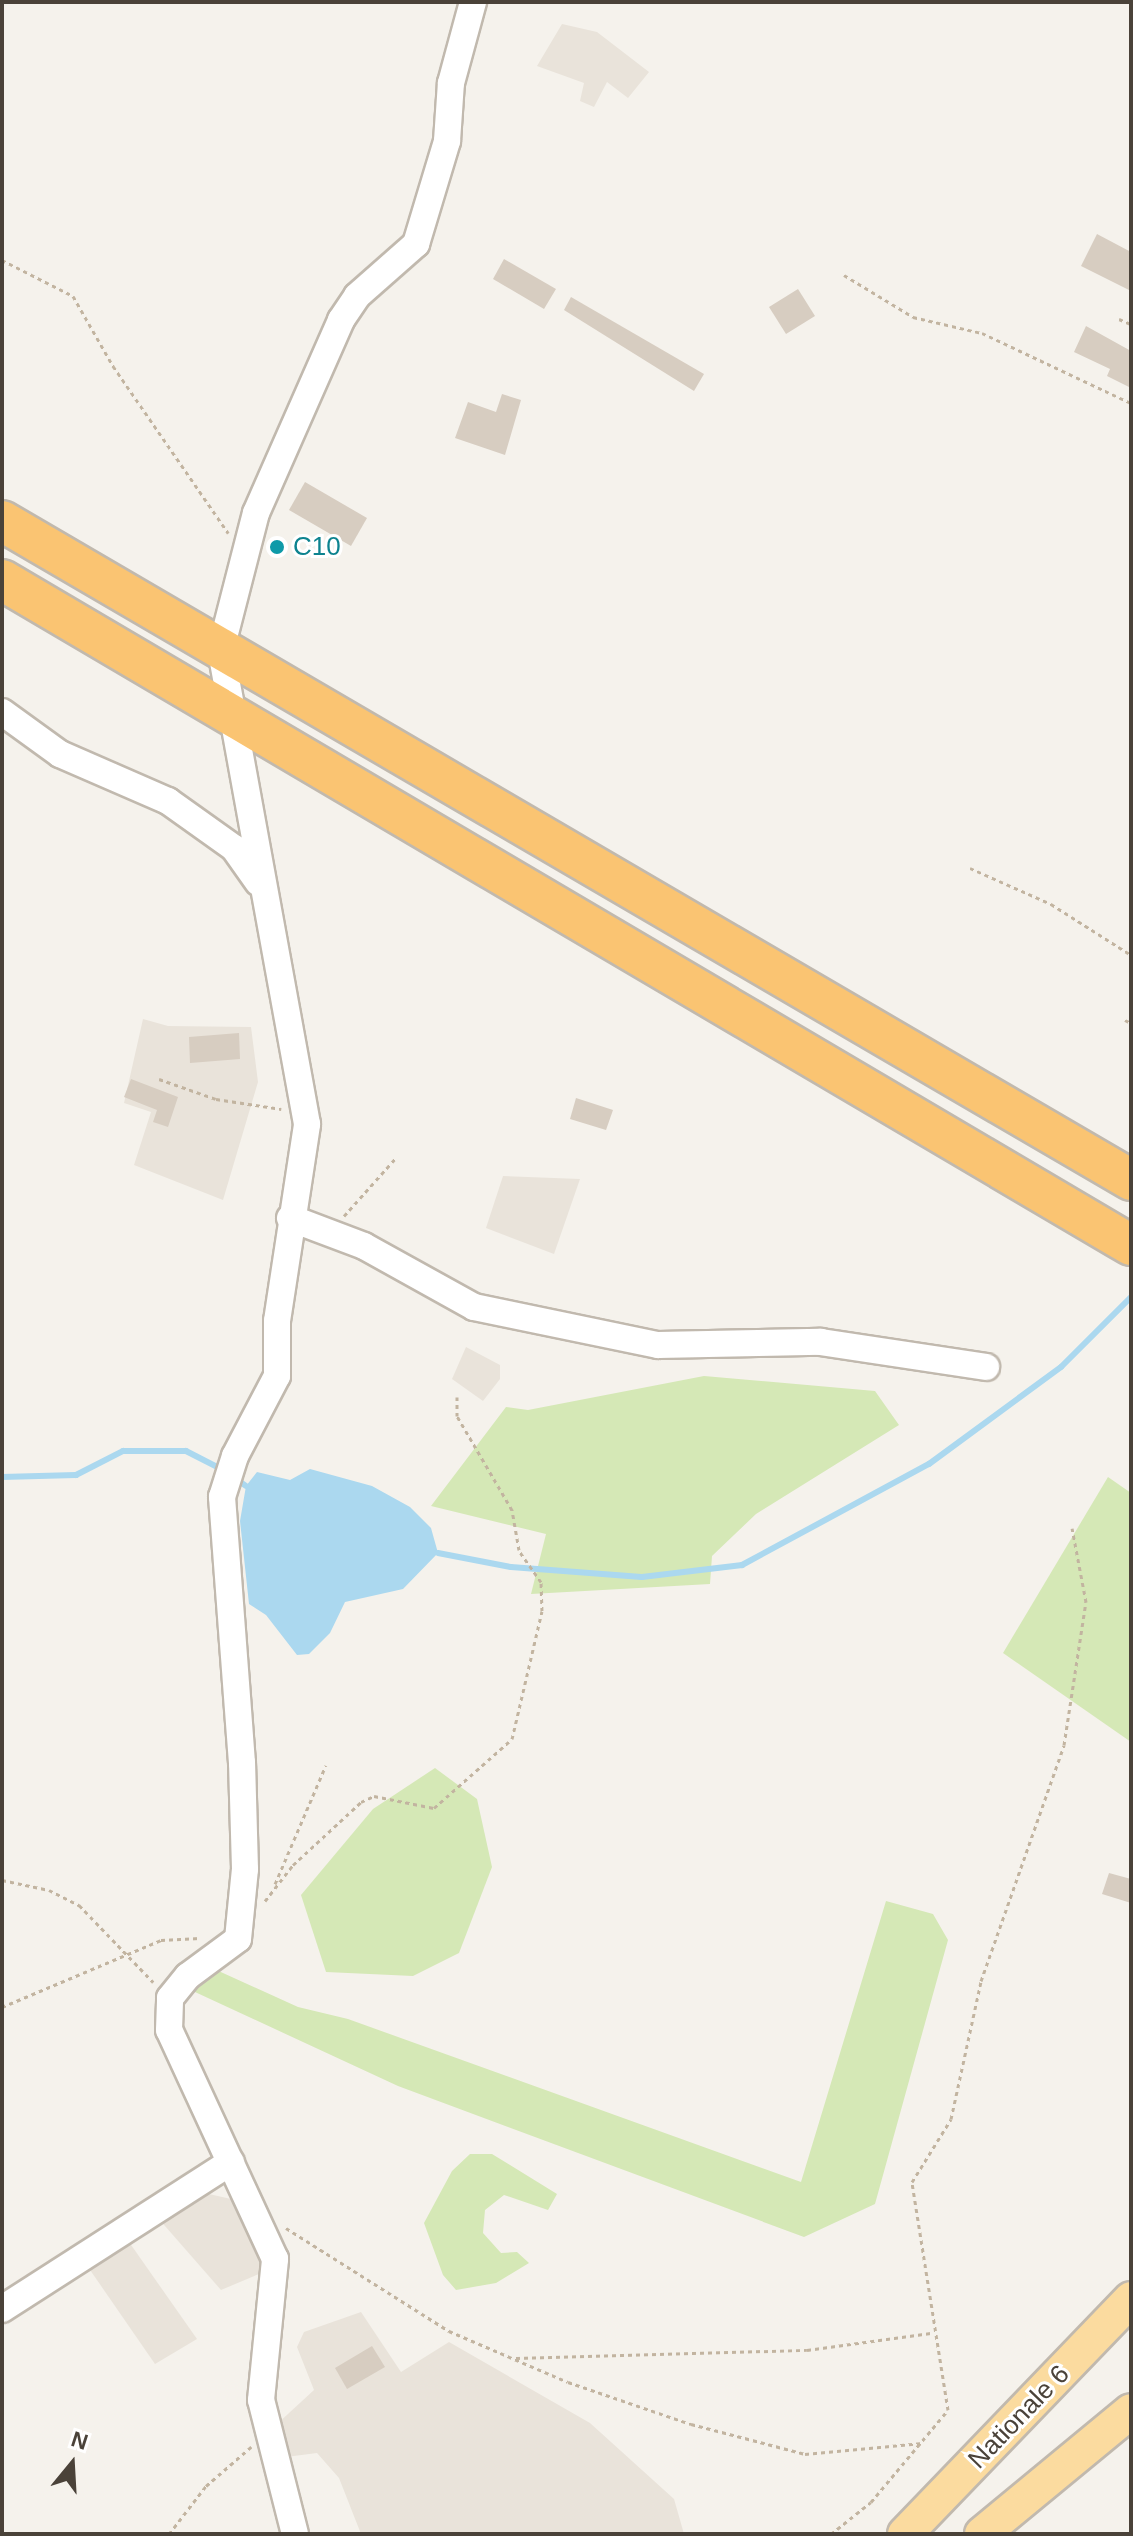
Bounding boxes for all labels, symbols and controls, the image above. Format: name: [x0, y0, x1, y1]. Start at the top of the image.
place label: C10: [293, 531, 341, 563]
marker: C10: [268, 538, 286, 556]
street label: Nationale 6: [962, 2359, 1076, 2475]
north arrow: [32, 2424, 112, 2504]
text: N: [68, 2426, 91, 2455]

